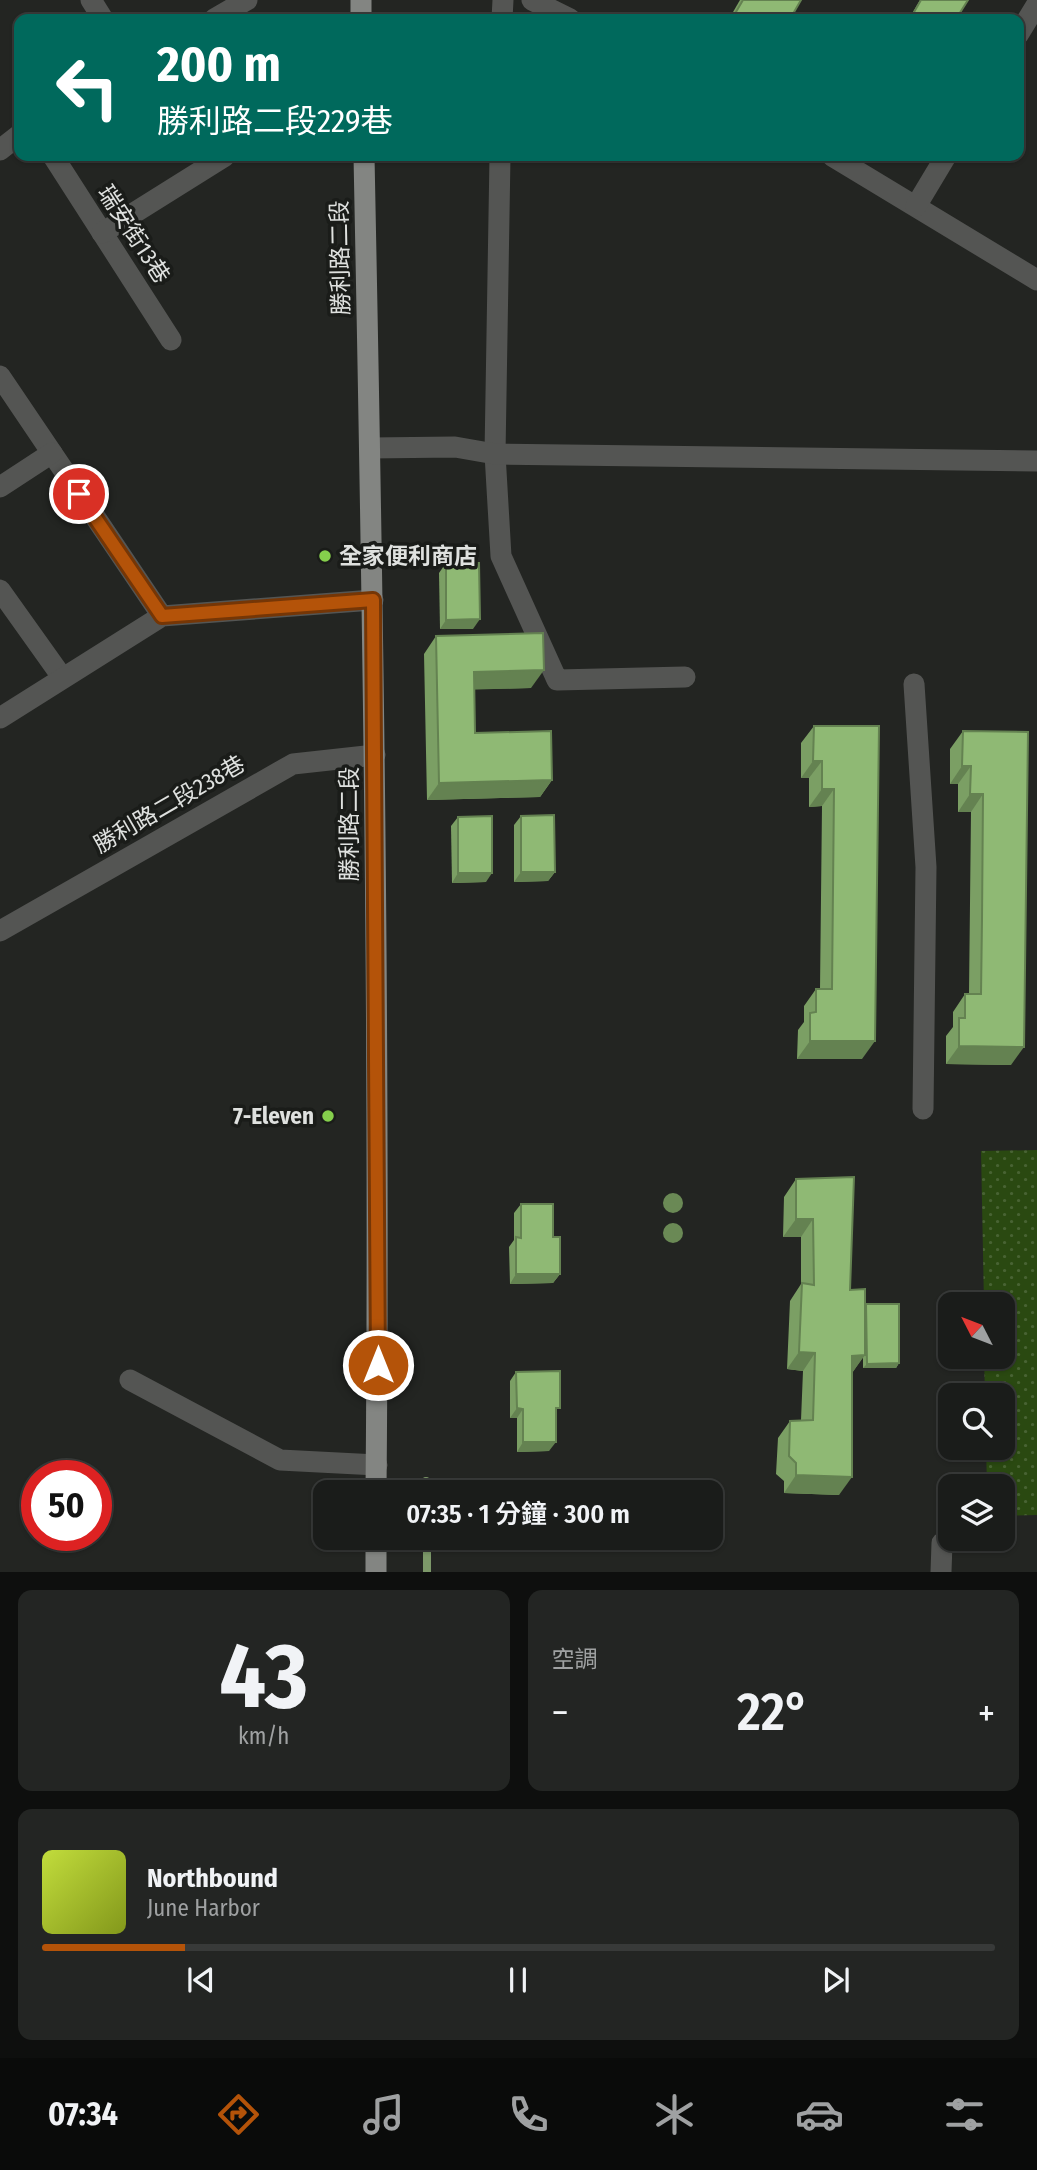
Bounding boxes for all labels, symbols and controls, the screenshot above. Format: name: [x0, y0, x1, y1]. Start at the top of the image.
text: 200 m: [157, 35, 281, 94]
icon: left: [42, 42, 133, 133]
text: 勝利路二段229巷: [157, 102, 393, 140]
street label: 瑞安街13巷: [92, 180, 176, 288]
street label: 勝利路二段: [325, 200, 355, 316]
pin: [49, 464, 109, 524]
icon: arrive: [60, 475, 98, 513]
place label: 全家便利商店: [339, 542, 477, 570]
marker: 全家便利商店: [317, 548, 333, 564]
street label: 勝利路二段238巷: [88, 749, 250, 859]
street label: 勝利路二段: [335, 767, 363, 882]
place label: 7-Eleven: [233, 1102, 314, 1130]
marker: 7-Eleven: [320, 1108, 336, 1124]
north arrow: [938, 1292, 1015, 1368]
map controls: [938, 1292, 1015, 1551]
position arrow: [341, 1328, 415, 1402]
button: search: [938, 1383, 1015, 1460]
speed limit sign: 50: [21, 1460, 112, 1551]
button: layers: [938, 1474, 1015, 1551]
text: 07:35 · 1 分鐘 · 300 m: [406, 1499, 630, 1530]
text: 43: [219, 1622, 308, 1731]
text: 空調: [552, 1645, 598, 1673]
text: 22°: [737, 1681, 809, 1744]
text: −: [552, 1690, 569, 1736]
text: +: [978, 1690, 995, 1736]
text: km/h: [238, 1722, 289, 1750]
text: Northbound: [147, 1863, 278, 1894]
text: June Harbor: [147, 1894, 260, 1922]
icon: previous: [182, 1961, 220, 1999]
icon: pause: [499, 1961, 537, 1999]
icon: next: [817, 1961, 855, 1999]
icon: directions: [214, 2090, 263, 2139]
icon: music: [359, 2090, 408, 2139]
icon: phone: [504, 2090, 553, 2139]
icon: climate: [650, 2090, 699, 2139]
icon: car: [795, 2090, 844, 2139]
icon: filters: [940, 2090, 989, 2139]
text: 07:34: [48, 2095, 118, 2133]

